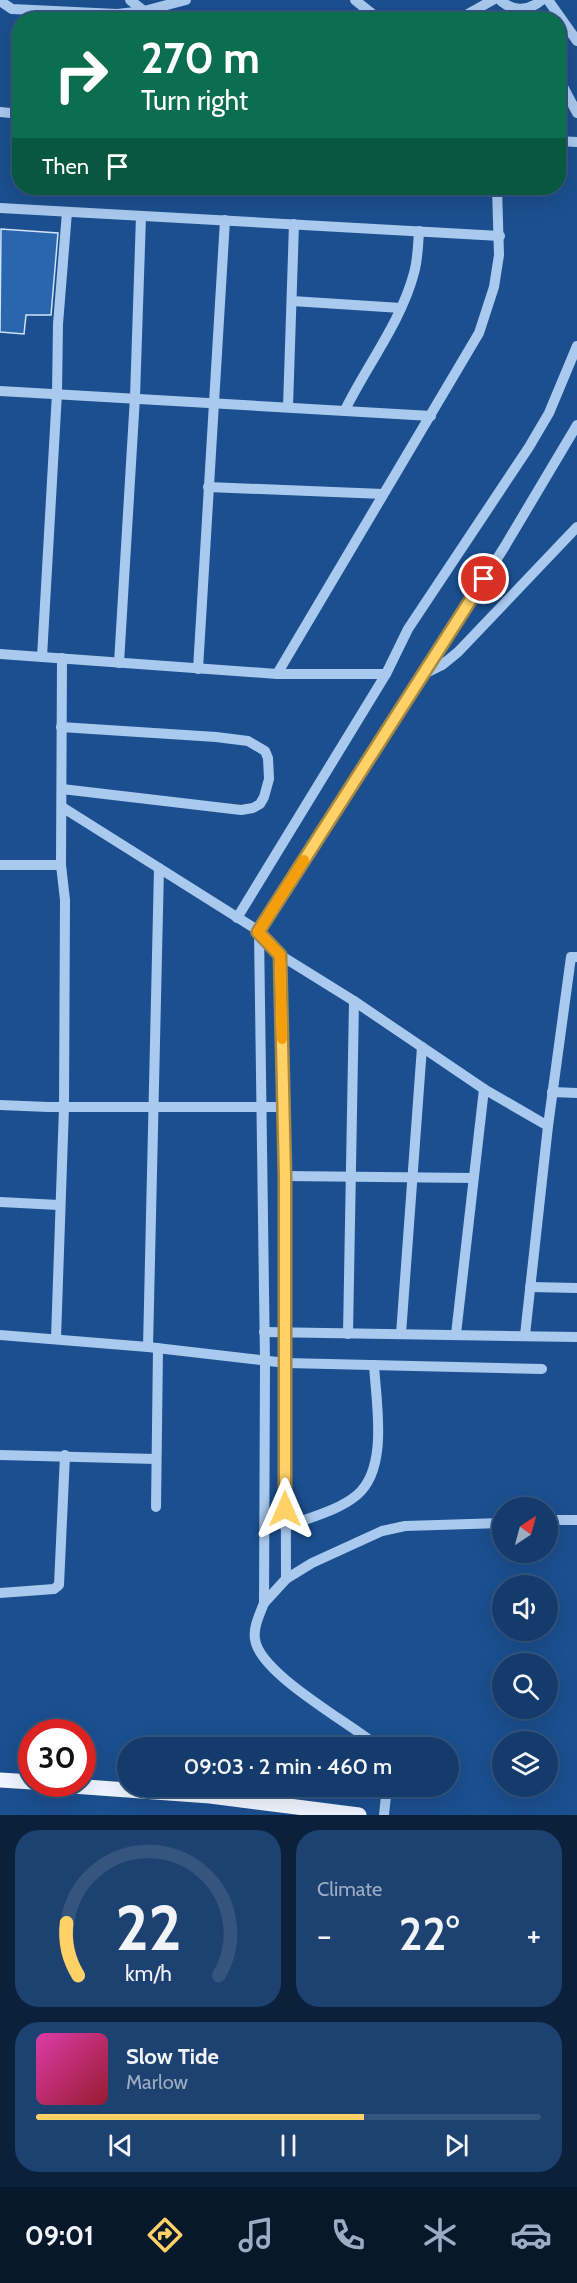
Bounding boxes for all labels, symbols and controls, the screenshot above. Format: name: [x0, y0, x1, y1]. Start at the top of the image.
text: 270 m: [141, 32, 260, 84]
icon: right: [42, 36, 120, 114]
text: Turn right: [141, 84, 248, 117]
icon: arrive: [101, 150, 134, 183]
text: Then: [42, 153, 89, 180]
pin: [458, 553, 509, 604]
icon: arrive: [467, 562, 500, 595]
position arrow: [253, 1477, 317, 1541]
north arrow: [492, 1497, 558, 1563]
map controls: [492, 1497, 558, 1797]
button: sound: [492, 1575, 558, 1641]
button: search: [492, 1653, 558, 1719]
speed limit sign: 30: [18, 1719, 96, 1797]
button: layers: [492, 1731, 558, 1797]
text: 09:03 · 2 min · 460 m: [184, 1753, 392, 1780]
text: Climate: [317, 1877, 382, 1901]
text: 22: [115, 1890, 181, 1966]
text: 22°: [399, 1907, 459, 1961]
text: −: [317, 1915, 332, 1955]
text: +: [526, 1915, 541, 1955]
text: km/h: [125, 1960, 171, 1986]
text: Slow Tide: [126, 2043, 219, 2070]
text: Marlow: [126, 2070, 188, 2094]
icon: previous: [104, 2129, 137, 2162]
icon: pause: [272, 2129, 305, 2162]
icon: next: [440, 2129, 473, 2162]
icon: directions: [144, 2214, 186, 2256]
icon: music: [235, 2214, 277, 2256]
icon: phone: [327, 2214, 369, 2256]
icon: climate: [419, 2214, 461, 2256]
icon: car: [510, 2214, 552, 2256]
text: 09:01: [25, 2219, 94, 2252]

